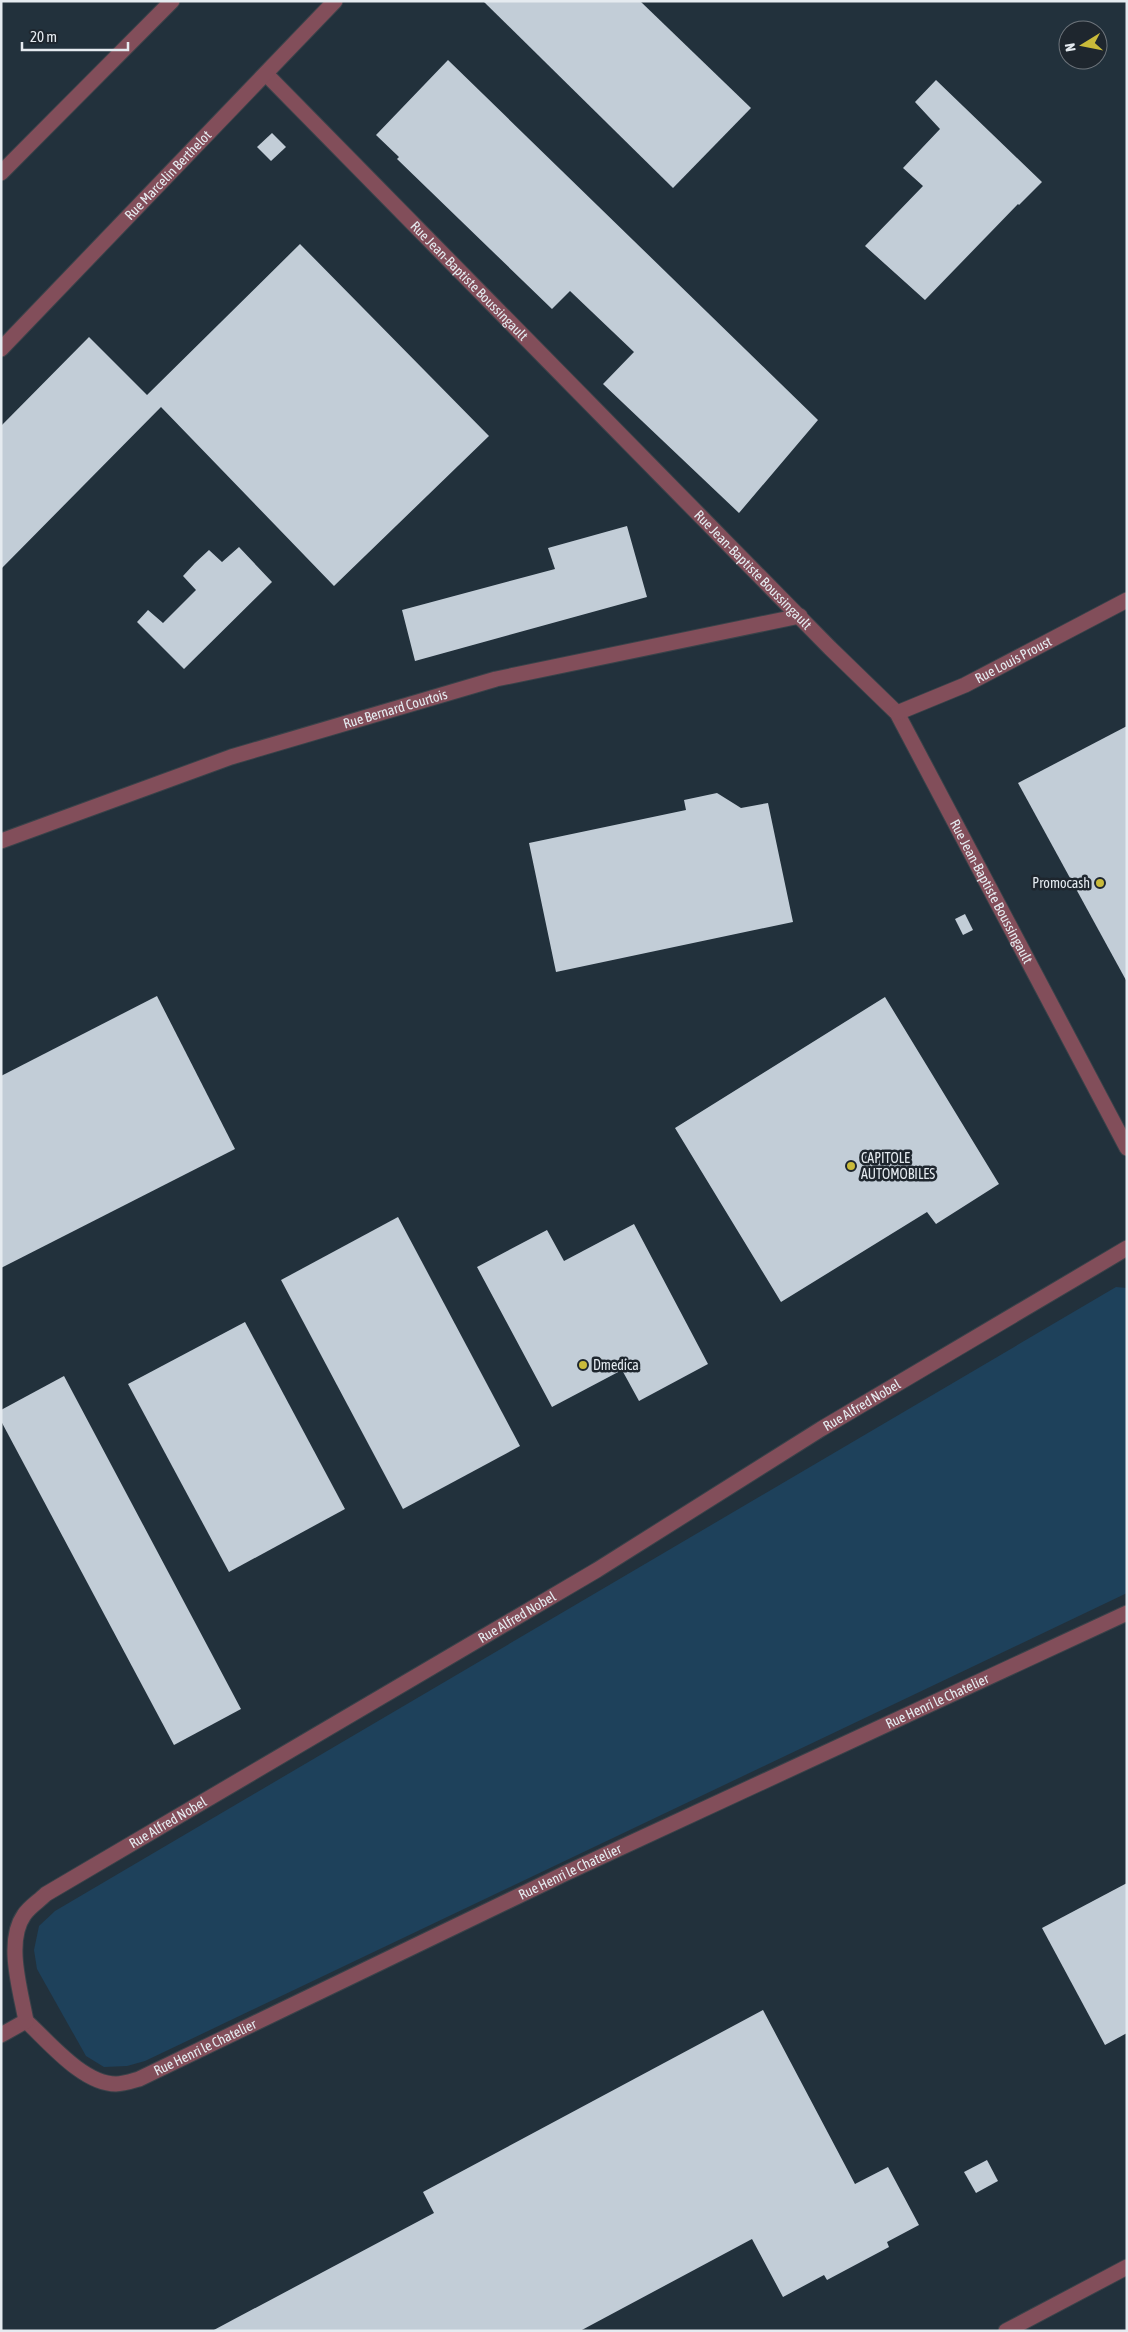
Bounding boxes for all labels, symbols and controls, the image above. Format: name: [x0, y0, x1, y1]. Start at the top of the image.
scale bar: [22, 20, 129, 52]
north arrow: [1058, 20, 1108, 70]
text: 20 m: [30, 28, 57, 45]
text: N: [1062, 42, 1079, 53]
street label: Rue Marcelin Berthelot: [121, 127, 214, 223]
street label: Rue Jean-Baptiste Boussingault: [407, 218, 531, 344]
street label: Rue Jean-Baptiste Boussingault: [691, 507, 815, 633]
street label: Rue Louis Proust: [972, 633, 1054, 686]
street label: Rue Bernard Courtois: [341, 686, 449, 732]
street label: Rue Jean-Baptiste Boussingault: [947, 817, 1036, 966]
place label: Promocash: [1032, 875, 1090, 891]
marker: Promocash: [1094, 877, 1106, 889]
place label: CAPITOLE AUTOMOBILES: [861, 1150, 935, 1182]
marker: CAPITOLE AUTOMOBILES: [845, 1160, 857, 1172]
place label: Dmedica: [593, 1357, 639, 1373]
marker: Dmedica: [577, 1359, 589, 1371]
street label: Rue Alfred Nobel: [820, 1376, 904, 1434]
street label: Rue Alfred Nobel: [475, 1588, 559, 1646]
street label: Rue Henri le Chatelier: [883, 1670, 992, 1732]
street label: Rue Alfred Nobel: [126, 1793, 210, 1851]
street label: Rue Henri le Chatelier: [516, 1840, 625, 1903]
street label: Rue Henri le Chatelier: [151, 2015, 260, 2079]

